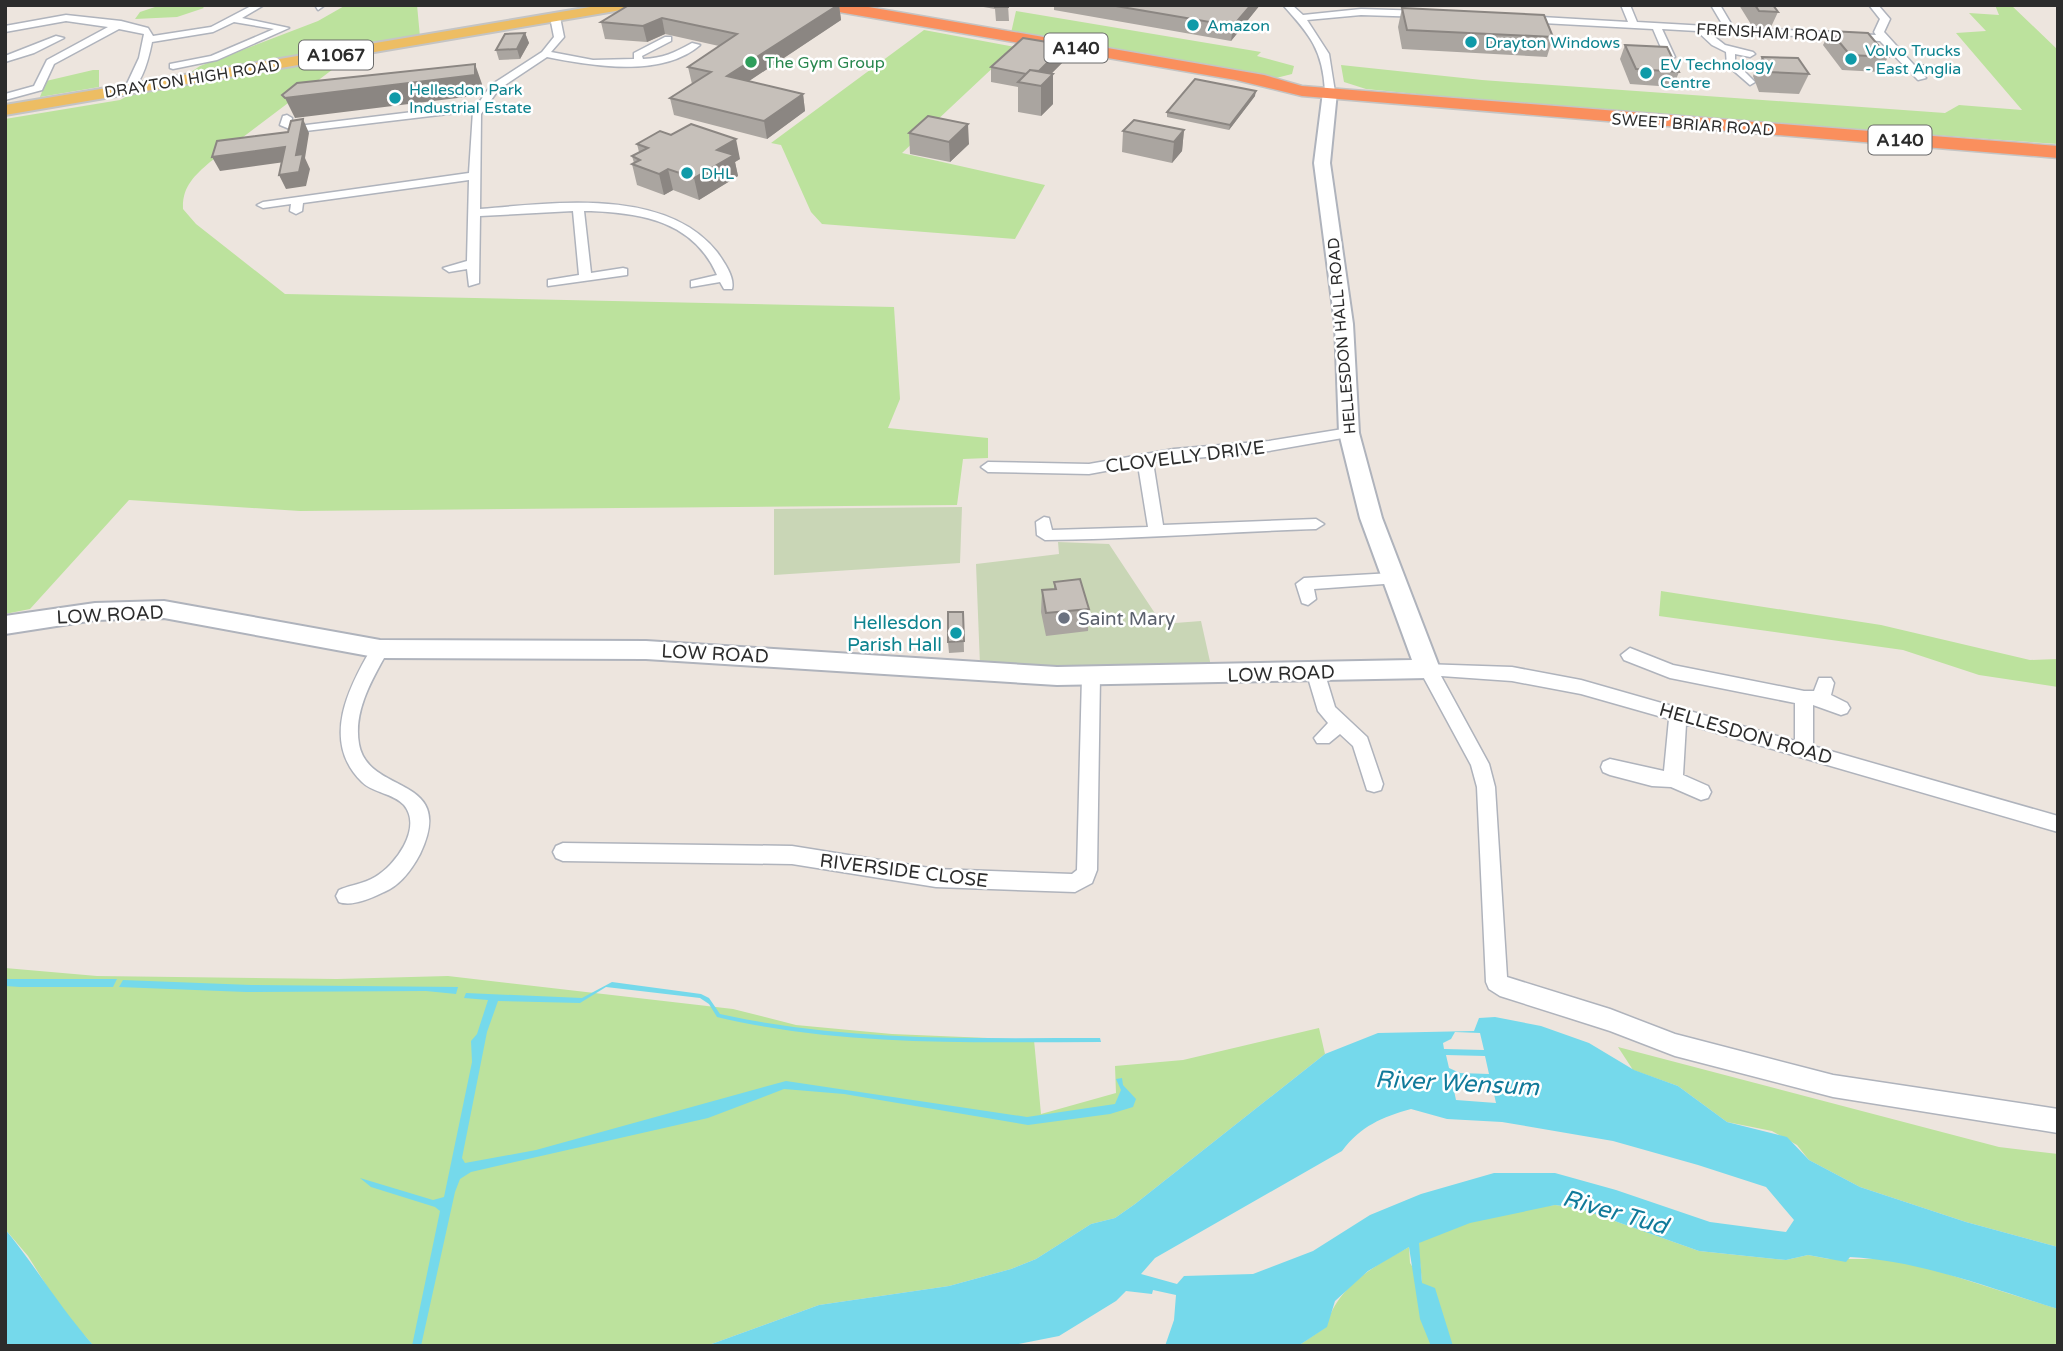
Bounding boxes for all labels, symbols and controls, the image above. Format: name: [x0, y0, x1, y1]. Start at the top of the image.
place label: Amazon: [1207, 16, 1270, 36]
marker: Amazon: [1185, 17, 1201, 33]
street label: FRENSHAM ROAD: [1696, 19, 1842, 47]
road number: A140: [1044, 33, 1108, 62]
place label: Drayton Windows: [1485, 33, 1620, 53]
marker: Drayton Windows: [1463, 34, 1479, 50]
road number: A1067: [299, 40, 373, 70]
place label: Volvo Trucks - East Anglia: [1865, 41, 1961, 79]
marker: Volvo Trucks - East Anglia: [1843, 51, 1859, 67]
place label: The Gym Group: [765, 53, 885, 73]
marker: The Gym Group: [743, 54, 759, 70]
street label: DRAYTON HIGH ROAD: [103, 55, 281, 103]
place label: EV Technology Centre: [1660, 55, 1774, 93]
marker: EV Technology Centre: [1638, 65, 1654, 81]
place label: Hellesdon Park Industrial Estate: [409, 80, 532, 118]
marker: Hellesdon Park Industrial Estate: [387, 90, 403, 106]
street label: SWEET BRIAR ROAD: [1611, 109, 1775, 141]
road number: A140: [1868, 125, 1932, 154]
place label: DHL: [701, 164, 734, 184]
marker: DHL: [679, 165, 695, 181]
street label: HELLESDON HALL ROAD: [1323, 237, 1361, 435]
street label: CLOVELLY DRIVE: [1104, 436, 1266, 478]
street label: LOW ROAD: [56, 601, 164, 629]
place label: Saint Mary: [1078, 608, 1175, 630]
marker: Saint Mary: [1056, 610, 1072, 626]
place label: Hellesdon Parish Hall: [847, 612, 942, 656]
marker: Hellesdon Parish Hall: [948, 625, 964, 641]
street label: LOW ROAD: [661, 640, 769, 668]
street label: LOW ROAD: [1227, 661, 1335, 687]
street label: HELLESDON ROAD: [1657, 699, 1835, 769]
street label: RIVERSIDE CLOSE: [818, 850, 989, 892]
water label: River Wensum: [1374, 1065, 1541, 1102]
water label: River Tud: [1559, 1184, 1673, 1242]

